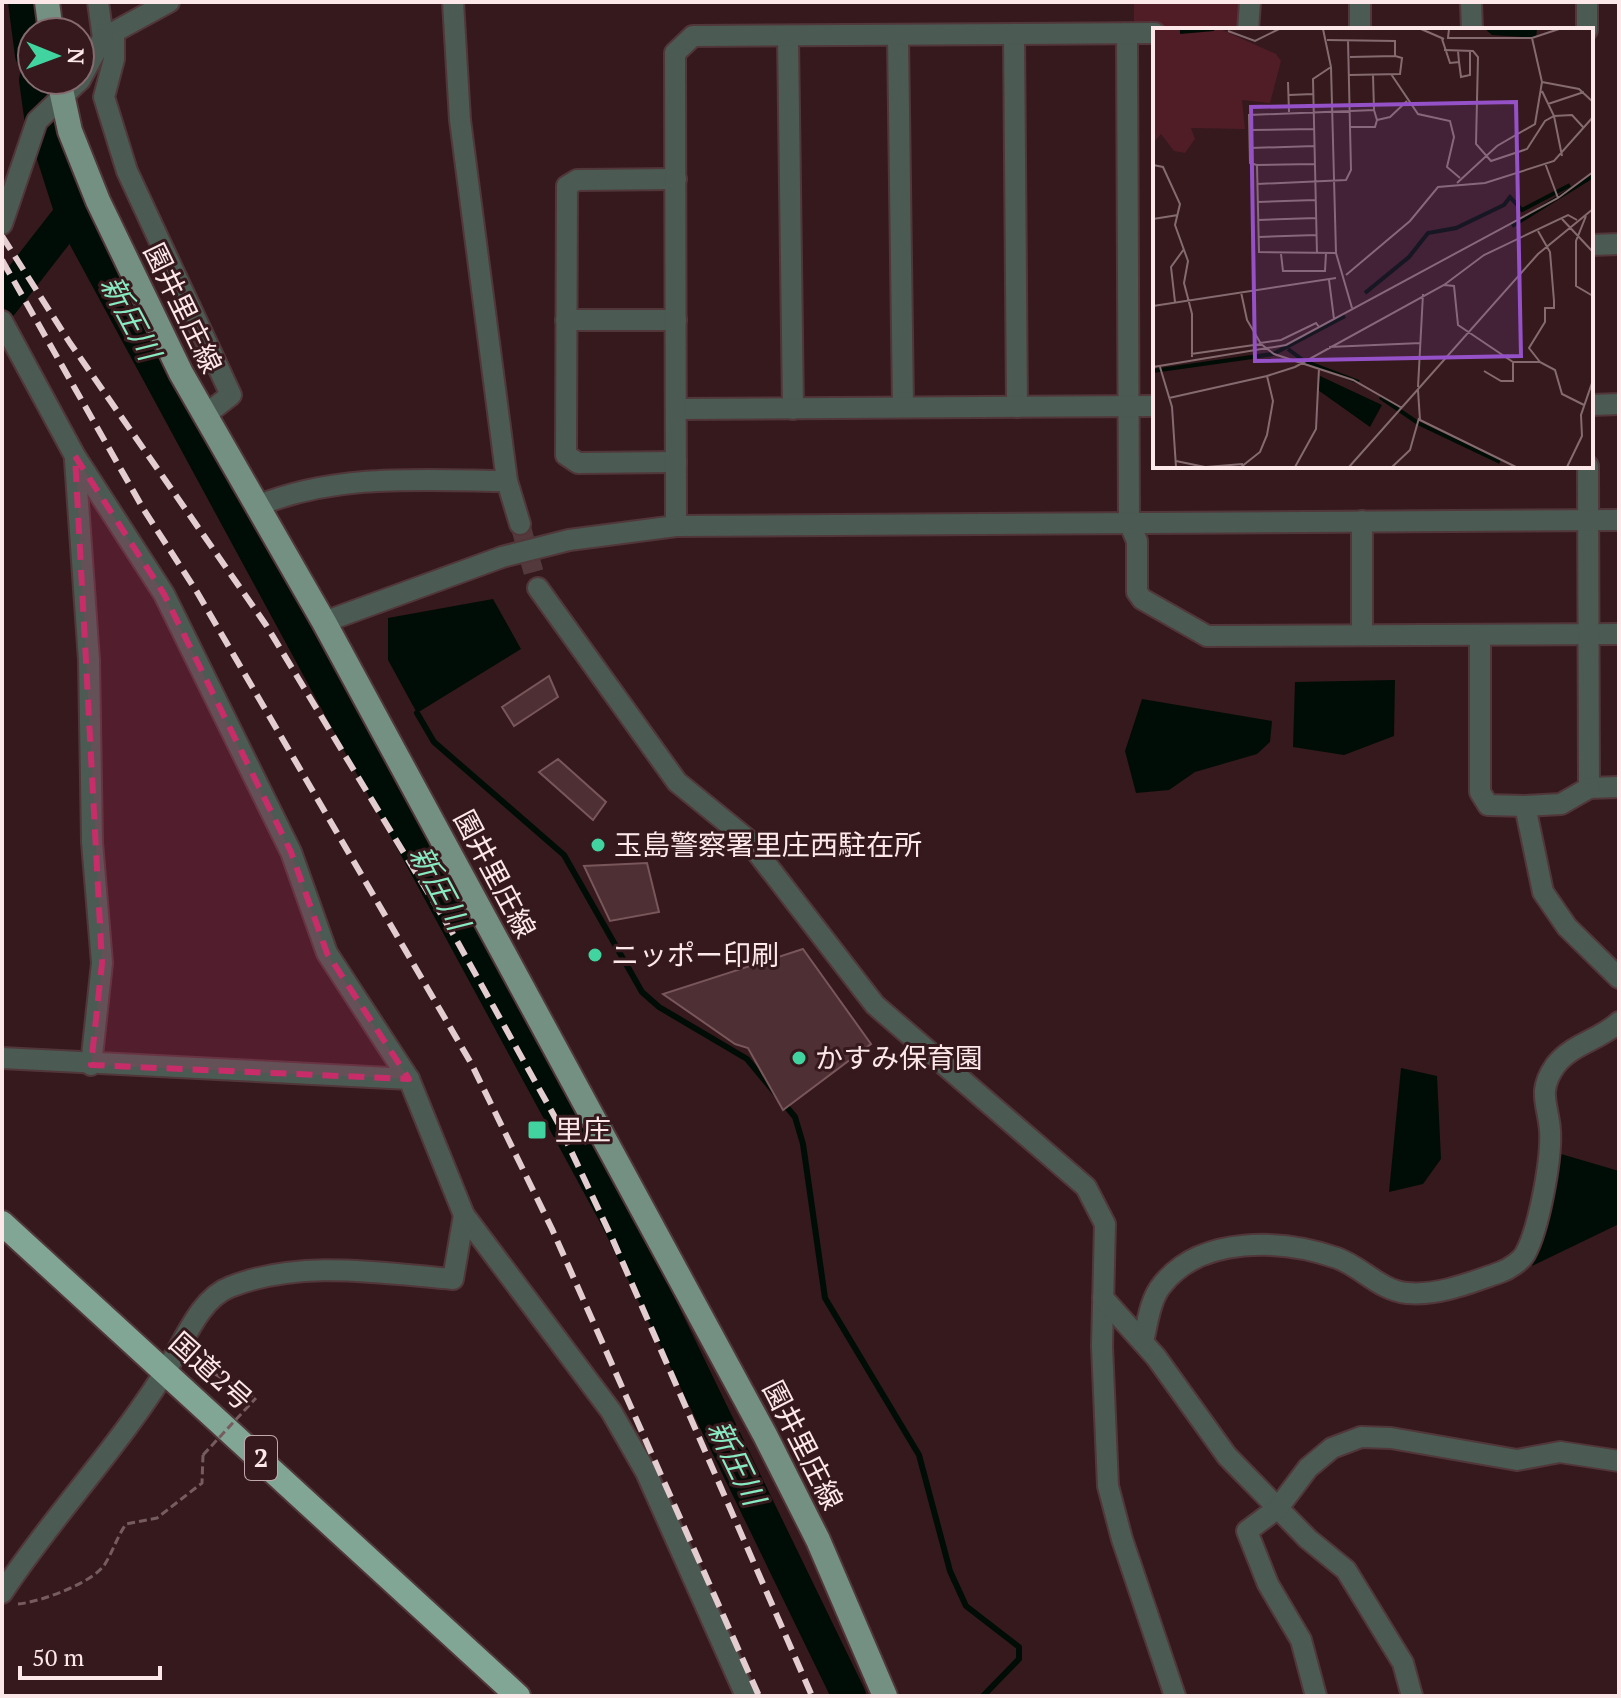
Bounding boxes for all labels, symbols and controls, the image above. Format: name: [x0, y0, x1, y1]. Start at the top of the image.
north arrow: [16, 16, 96, 96]
inset map: [1153, 28, 1593, 468]
text: N: [62, 48, 91, 65]
street label: 園井里庄線: [136, 237, 231, 379]
water label: 新圧川: [92, 268, 171, 369]
street label: 園井里庄線: [446, 803, 545, 944]
place label: 玉島警察署里庄西駐在所: [614, 826, 922, 863]
marker: 玉島警察署里庄西駐在所: [589, 836, 607, 854]
water label: 新圧川: [401, 838, 480, 939]
place label: ニッポー印刷: [611, 936, 779, 973]
marker: ニッポー印刷: [586, 946, 604, 964]
place label: かすみ保育園: [815, 1039, 983, 1076]
marker: かすみ保育園: [790, 1049, 808, 1067]
place label: 里庄: [555, 1111, 611, 1148]
marker: 里庄: [526, 1119, 548, 1141]
street label: 国道2号: [162, 1324, 260, 1417]
street label: 園井里庄線: [755, 1374, 852, 1516]
water label: 新圧川: [699, 1413, 776, 1514]
road number: 2: [245, 1436, 277, 1480]
scale bar: [20, 1630, 160, 1680]
text: 50 m: [32, 1641, 84, 1673]

